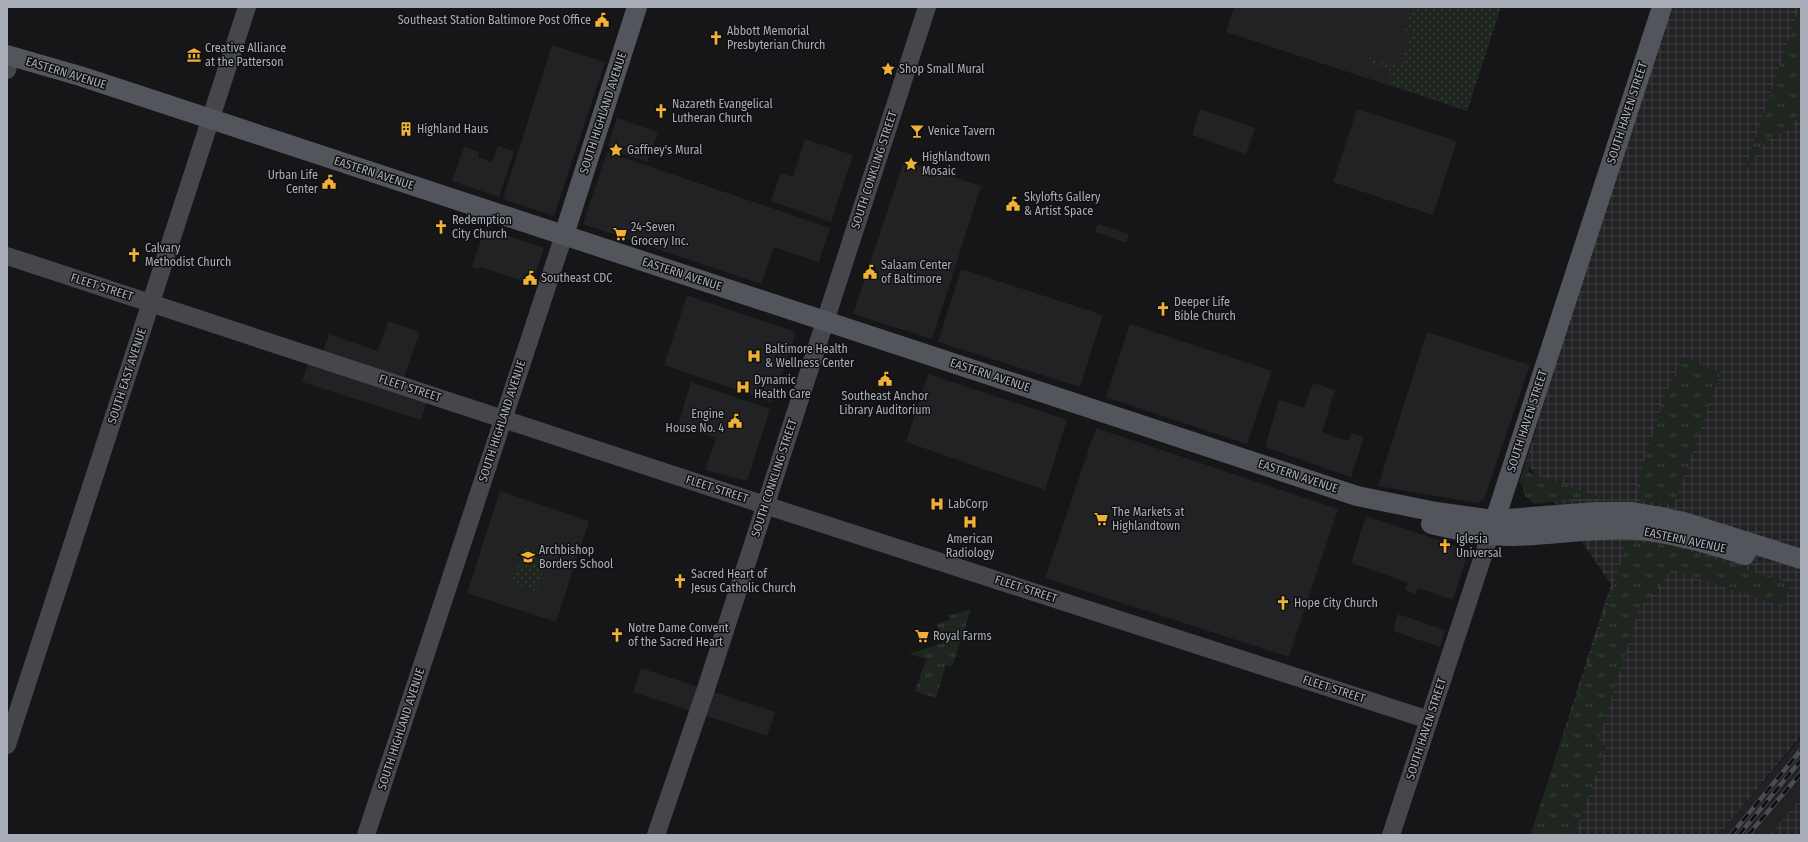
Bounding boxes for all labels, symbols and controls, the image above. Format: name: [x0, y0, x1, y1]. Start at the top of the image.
public building icon: Southeast Station Baltimore Post Office: [594, 12, 610, 28]
place label: Southeast Station Baltimore Post Office: [398, 13, 591, 27]
place label: Abbott Memorial Presbyterian Church: [727, 24, 825, 52]
church icon: Abbott Memorial Presbyterian Church: [708, 30, 724, 46]
place label: Creative Alliance at the Patterson: [205, 41, 286, 69]
museum icon: Creative Alliance at the Patterson: [186, 47, 202, 63]
street label: SOUTH HIGHLAND AVENUE: [577, 50, 629, 176]
street label: EASTERN AVENUE: [24, 54, 108, 92]
street label: SOUTH HAVEN STREET: [1604, 60, 1650, 166]
place icon: Shop Small Mural: [880, 61, 896, 77]
place label: Shop Small Mural: [899, 62, 984, 76]
place label: Nazareth Evangelical Lutheran Church: [672, 97, 773, 125]
church icon: Nazareth Evangelical Lutheran Church: [653, 103, 669, 119]
street label: SOUTH CONKLING STREET: [848, 109, 900, 231]
building icon: Highland Haus: [398, 121, 414, 137]
place label: Highland Haus: [417, 122, 488, 136]
bar icon: Venice Tavern: [909, 123, 925, 139]
place label: Venice Tavern: [928, 124, 995, 138]
place icon: Gaffney's Mural: [608, 142, 624, 158]
place label: Gaffney's Mural: [627, 143, 702, 157]
place label: Highlandtown Mosaic: [922, 150, 990, 178]
street label: EASTERN AVENUE: [332, 153, 416, 193]
place icon: Highlandtown Mosaic: [903, 156, 919, 172]
place label: Urban Life Center: [268, 168, 319, 196]
public building icon: Urban Life Center: [321, 174, 337, 190]
place label: Skylofts Gallery & Artist Space: [1024, 190, 1101, 218]
public building icon: Skylofts Gallery & Artist Space: [1005, 196, 1021, 212]
place label: Redemption City Church: [452, 213, 512, 241]
church icon: Redemption City Church: [433, 219, 449, 235]
place label: 24-Seven Grocery Inc.: [631, 220, 689, 248]
supermarket icon: 24-Seven Grocery Inc.: [612, 226, 628, 242]
place label: Calvary Methodist Church: [145, 241, 231, 269]
church icon: Calvary Methodist Church: [126, 247, 142, 263]
street label: EASTERN AVENUE: [640, 254, 724, 294]
place label: Salaam Center of Baltimore: [881, 258, 952, 286]
public building icon: Salaam Center of Baltimore: [862, 264, 878, 280]
street label: FLEET STREET: [69, 270, 135, 304]
public building icon: Southeast CDC: [522, 270, 538, 286]
place label: Southeast CDC: [541, 271, 612, 285]
place label: Deeper Life Bible Church: [1174, 295, 1236, 323]
church icon: Deeper Life Bible Church: [1155, 301, 1171, 317]
street label: SOUTH EAST AVENUE: [105, 326, 149, 426]
place label: Baltimore Health & Wellness Center: [765, 342, 855, 370]
hospital icon: Baltimore Health & Wellness Center: [746, 348, 762, 364]
street label: EASTERN AVENUE: [948, 355, 1032, 395]
street label: SOUTH HIGHLAND AVENUE: [476, 358, 528, 484]
street label: SOUTH HAVEN STREET: [1504, 368, 1550, 474]
street label: FLEET STREET: [377, 371, 443, 405]
public building icon: Southeast Anchor Library Auditorium: [877, 371, 893, 387]
place label: Dynamic Health Care: [754, 373, 811, 401]
hospital icon: Dynamic Health Care: [735, 379, 751, 395]
place label: Southeast Anchor Library Auditorium: [839, 389, 931, 417]
place label: Engine House No. 4: [666, 407, 724, 435]
public building icon: Engine House No. 4: [727, 413, 743, 429]
street label: SOUTH CONKLING STREET: [748, 417, 800, 539]
street label: EASTERN AVENUE: [1256, 456, 1340, 496]
street label: FLEET STREET: [684, 472, 750, 506]
hospital icon: LabCorp: [929, 496, 945, 512]
place label: LabCorp: [948, 497, 988, 511]
place label: The Markets at Highlandtown: [1112, 505, 1184, 533]
supermarket icon: The Markets at Highlandtown: [1093, 511, 1109, 527]
hospital icon: American Radiology: [962, 514, 978, 530]
street label: EASTERN AVENUE: [1643, 524, 1728, 556]
place label: American Radiology: [946, 532, 995, 560]
place label: Iglesia Universal: [1456, 532, 1502, 560]
church icon: Iglesia Universal: [1437, 538, 1453, 554]
place label: Archbishop Borders School: [539, 543, 613, 571]
school or university icon: Archbishop Borders School: [520, 549, 536, 565]
place label: Sacred Heart of Jesus Catholic Church: [691, 567, 796, 595]
street label: FLEET STREET: [993, 572, 1059, 606]
church icon: Sacred Heart of Jesus Catholic Church: [672, 573, 688, 589]
church icon: Hope City Church: [1275, 595, 1291, 611]
place label: Hope City Church: [1294, 596, 1378, 610]
place label: Notre Dame Convent of the Sacred Heart: [628, 621, 729, 649]
church icon: Notre Dame Convent of the Sacred Heart: [609, 627, 625, 643]
supermarket icon: Royal Farms: [914, 628, 930, 644]
place label: Royal Farms: [933, 629, 992, 643]
street label: SOUTH HIGHLAND AVENUE: [375, 666, 427, 792]
street label: FLEET STREET: [1301, 672, 1367, 706]
street label: SOUTH HAVEN STREET: [1403, 676, 1449, 782]

